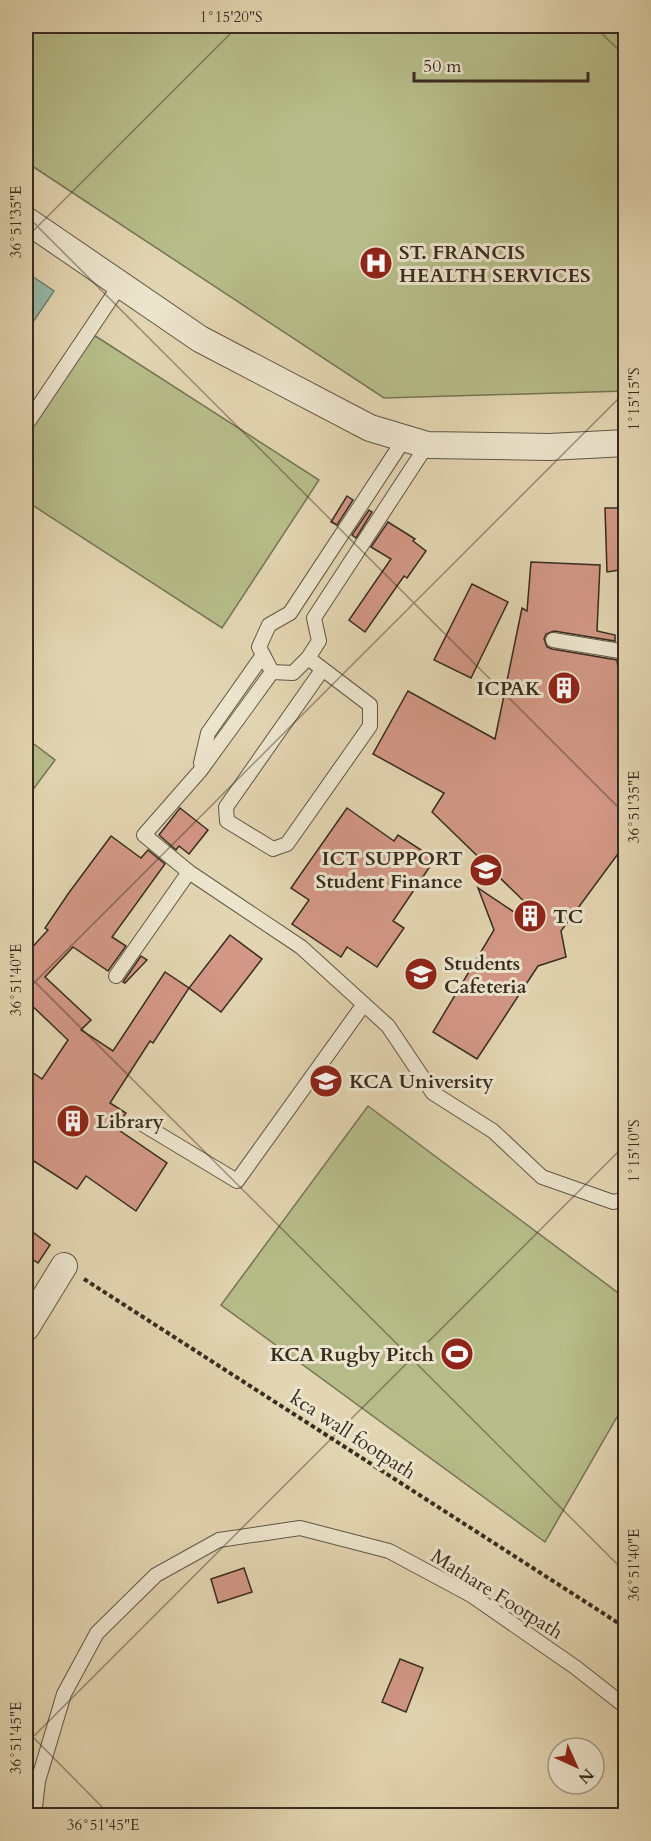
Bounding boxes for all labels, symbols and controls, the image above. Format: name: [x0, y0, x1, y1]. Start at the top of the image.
text: 1°15'20"S: [199, 7, 263, 27]
scale bar: [414, 45, 588, 83]
text: 50 m: [423, 54, 462, 79]
text: 36°51'35"E: [6, 186, 26, 258]
place label: ST. FRANCIS HEALTH SERVICES: [399, 239, 591, 289]
hospital icon: ST. FRANCIS HEALTH SERVICES: [358, 245, 394, 281]
text: 1°15'15"S: [624, 367, 644, 431]
building icon: ICPAK: [546, 670, 582, 706]
place label: ICPAK: [476, 675, 542, 702]
text: 36°51'35"E: [624, 771, 644, 843]
place label: ICT SUPPORT Student Finance: [316, 845, 463, 895]
school or university icon: ICT SUPPORT Student Finance: [468, 852, 504, 888]
building icon: TC: [512, 898, 548, 934]
place label: TC: [553, 903, 583, 930]
text: 36°51'40"E: [6, 944, 26, 1016]
place label: Students Cafeteria: [444, 950, 527, 1000]
school or university icon: Students Cafeteria: [403, 956, 439, 992]
school or university icon: KCA University: [308, 1063, 344, 1099]
place label: KCA University: [349, 1068, 494, 1095]
building icon: Library: [55, 1103, 91, 1139]
place label: Library: [96, 1108, 165, 1135]
text: 1°15'10"S: [624, 1119, 644, 1183]
sports icon: KCA Rugby Pitch: [439, 1336, 475, 1372]
place label: KCA Rugby Pitch: [270, 1341, 435, 1368]
street label: kca wall footpath: [285, 1384, 421, 1486]
text: 36°51'40"E: [624, 1529, 644, 1601]
street label: Mathare Footpath: [426, 1543, 568, 1645]
text: 36°51'45"E: [6, 1702, 26, 1774]
north arrow: [546, 1736, 606, 1796]
text: N: [573, 1763, 599, 1789]
text: 36°51'45"E: [67, 1815, 139, 1835]

